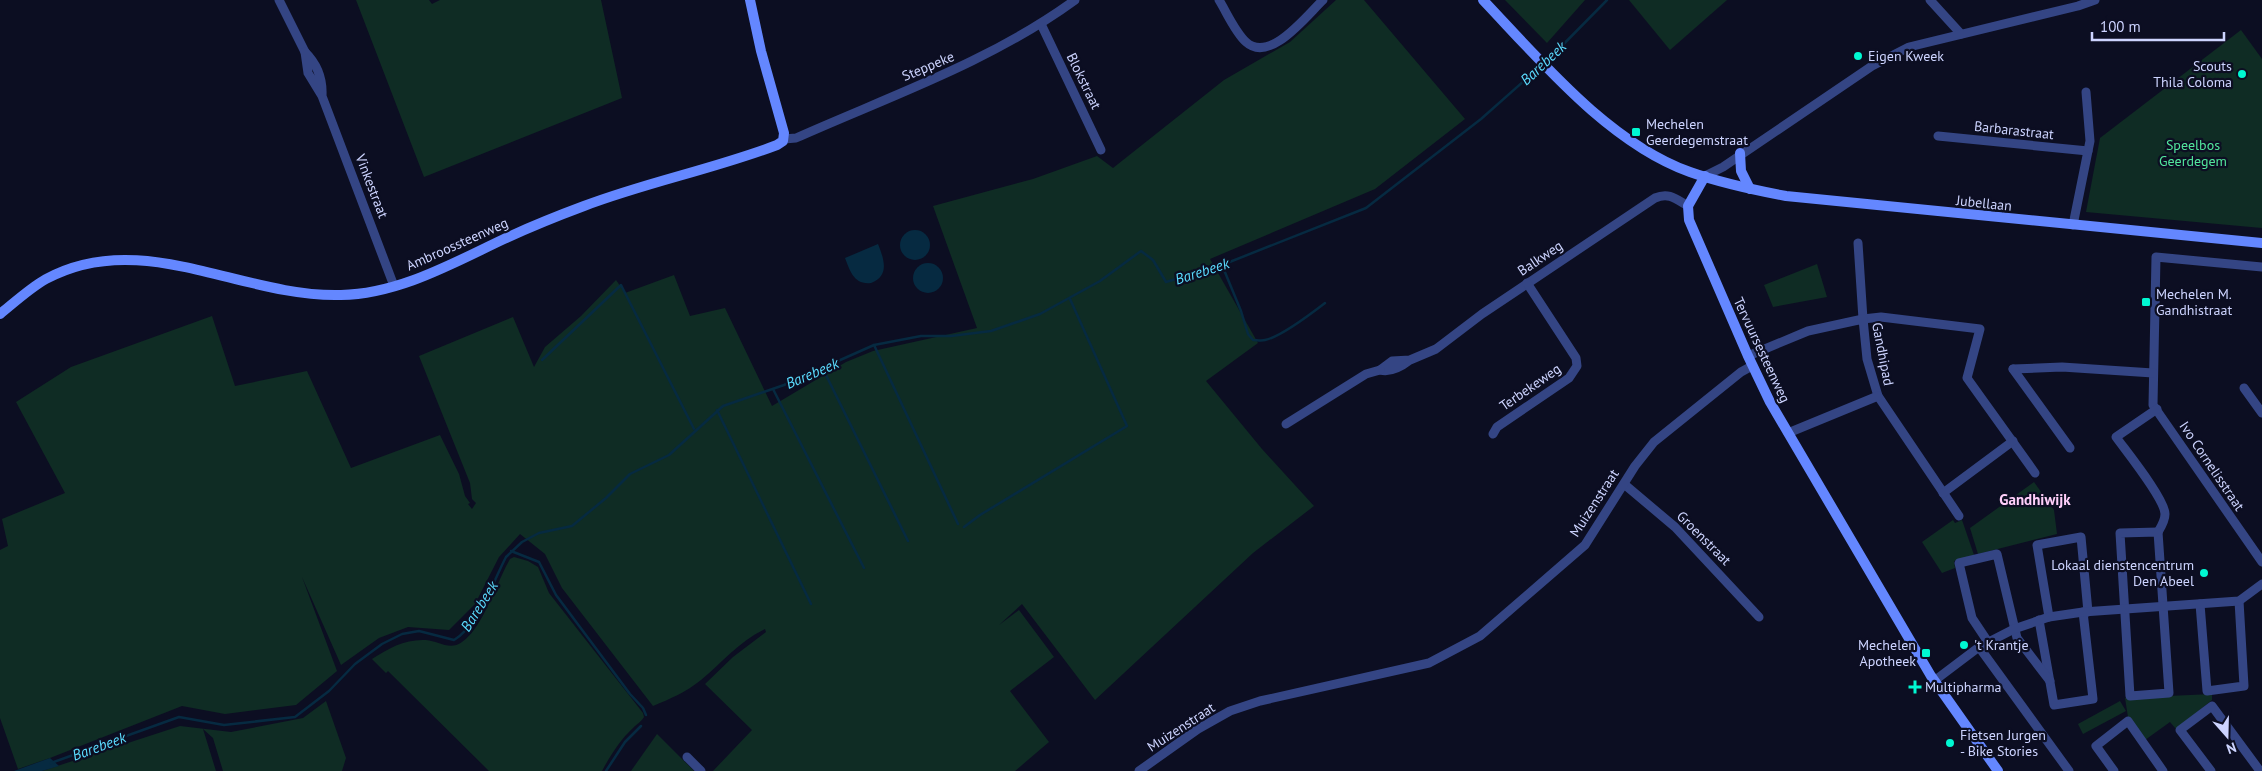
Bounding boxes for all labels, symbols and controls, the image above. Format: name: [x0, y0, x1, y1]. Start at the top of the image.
scale bar: [2092, 10, 2224, 42]
text: 100 m: [2100, 17, 2141, 36]
water label: Barebeek: [1516, 36, 1571, 89]
street label: Steppeke: [899, 47, 957, 85]
place label: Eigen Kweek: [1868, 47, 1944, 65]
street label: Blokstraat: [1063, 50, 1105, 112]
marker: Eigen Kweek: [1852, 50, 1864, 62]
place label: Scouts Thila Coloma: [2153, 57, 2232, 91]
marker: Scouts Thila Coloma: [2236, 68, 2248, 80]
place label: Mechelen Geerdegemstraat: [1646, 115, 1748, 149]
street label: Barbarastraat: [1973, 117, 2055, 143]
marker: Mechelen Geerdegemstraat: [1630, 126, 1642, 138]
park label: Speelbos Geerdegem: [2159, 136, 2227, 170]
street label: Vinkestraat: [351, 151, 393, 221]
street label: Jubellaan: [1954, 191, 2013, 215]
street label: Ambroossteenweg: [403, 213, 511, 275]
street label: Balkweg: [1514, 236, 1566, 280]
water label: Barebeek: [1172, 253, 1233, 289]
place label: Mechelen M. Gandhistraat: [2156, 285, 2232, 319]
street label: Tervuursesteenweg: [1730, 294, 1794, 406]
marker: Mechelen M. Gandhistraat: [2140, 296, 2152, 308]
street label: Gandhipad: [1868, 321, 1898, 387]
water label: Barebeek: [783, 353, 843, 393]
street label: Terbekeweg: [1496, 359, 1564, 415]
street label: Ivo Cornelisstraat: [2175, 418, 2249, 514]
street label: Muizenstraat: [1565, 466, 1623, 540]
district label: Gandhiwijk: [1999, 490, 2071, 509]
street label: Groenstraat: [1673, 507, 1735, 569]
place label: Lokaal dienstencentrum Den Abeel: [2051, 556, 2194, 590]
marker: Lokaal dienstencentrum Den Abeel: [2198, 567, 2210, 579]
water label: Barebeek: [456, 576, 503, 635]
place label: Mechelen Apotheek: [1858, 636, 1916, 670]
place label: 't Krantje: [1974, 636, 2029, 654]
marker: 't Krantje: [1958, 639, 1970, 651]
marker: Mechelen Apotheek: [1920, 647, 1932, 659]
place label: Multipharma: [1925, 678, 2002, 696]
marker: Multipharma: [1909, 681, 1921, 693]
street label: Muizenstraat: [1144, 698, 1218, 756]
north arrow: [2202, 711, 2252, 761]
place label: Fietsen Jurgen - Bike Stories: [1960, 726, 2046, 760]
water label: Barebeek: [69, 727, 130, 764]
marker: Fietsen Jurgen - Bike Stories: [1944, 737, 1956, 749]
text: N: [2224, 738, 2239, 758]

